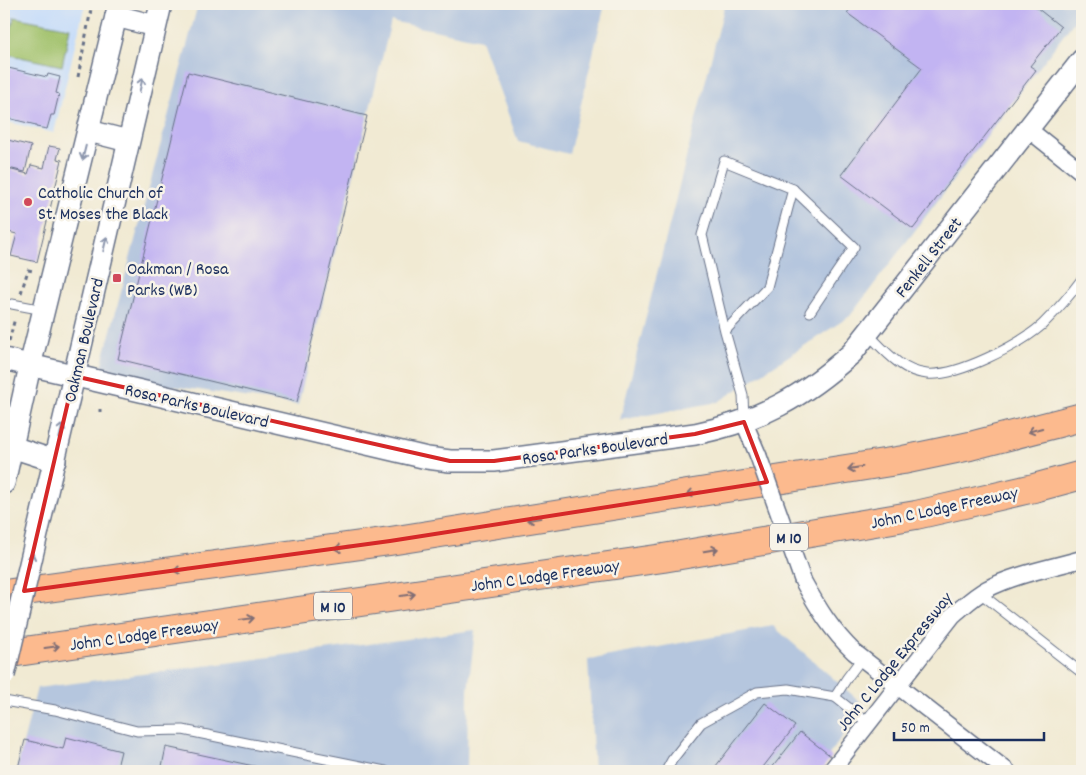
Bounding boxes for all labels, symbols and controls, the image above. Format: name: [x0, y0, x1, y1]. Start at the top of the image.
one-way arrow: [137, 78, 146, 94]
one-way arrow: [78, 145, 88, 161]
place label: Catholic Church of St. Moses the Black: [38, 182, 168, 228]
marker: Catholic Church of St. Moses the Black: [22, 196, 34, 208]
street label: Fenkell Street: [891, 213, 970, 304]
one-way arrow: [101, 236, 110, 252]
place label: Oakman / Rosa Parks (WB): [127, 258, 229, 304]
marker: Oakman / Rosa Parks (WB): [111, 272, 123, 284]
street label: Oakman Boulevard: [59, 276, 112, 405]
street label: Rosa Parks Boulevard: [122, 379, 271, 436]
one-way arrow: [57, 424, 66, 440]
one-way arrow: [1028, 426, 1044, 436]
street label: Rosa Parks Boulevard: [521, 428, 670, 473]
one-way arrow: [847, 463, 863, 473]
street label: John C Lodge Freeway: [869, 481, 1021, 537]
one-way arrow: [687, 489, 703, 499]
one-way arrow: [526, 514, 542, 524]
road number: M 10: [770, 524, 808, 550]
one-way arrow: [334, 543, 350, 553]
one-way arrow: [703, 544, 719, 554]
one-way arrow: [27, 552, 36, 568]
street label: John C Lodge Freeway: [469, 555, 622, 600]
one-way arrow: [173, 565, 189, 575]
street label: John C Lodge Expressway: [832, 587, 960, 737]
one-way arrow: [400, 590, 416, 600]
road number: M 10: [314, 592, 352, 620]
one-way arrow: [239, 613, 255, 623]
street label: John C Lodge Freeway: [68, 614, 221, 659]
one-way arrow: [44, 642, 60, 652]
scale bar: [894, 710, 1044, 742]
text: 50 m: [901, 718, 930, 740]

